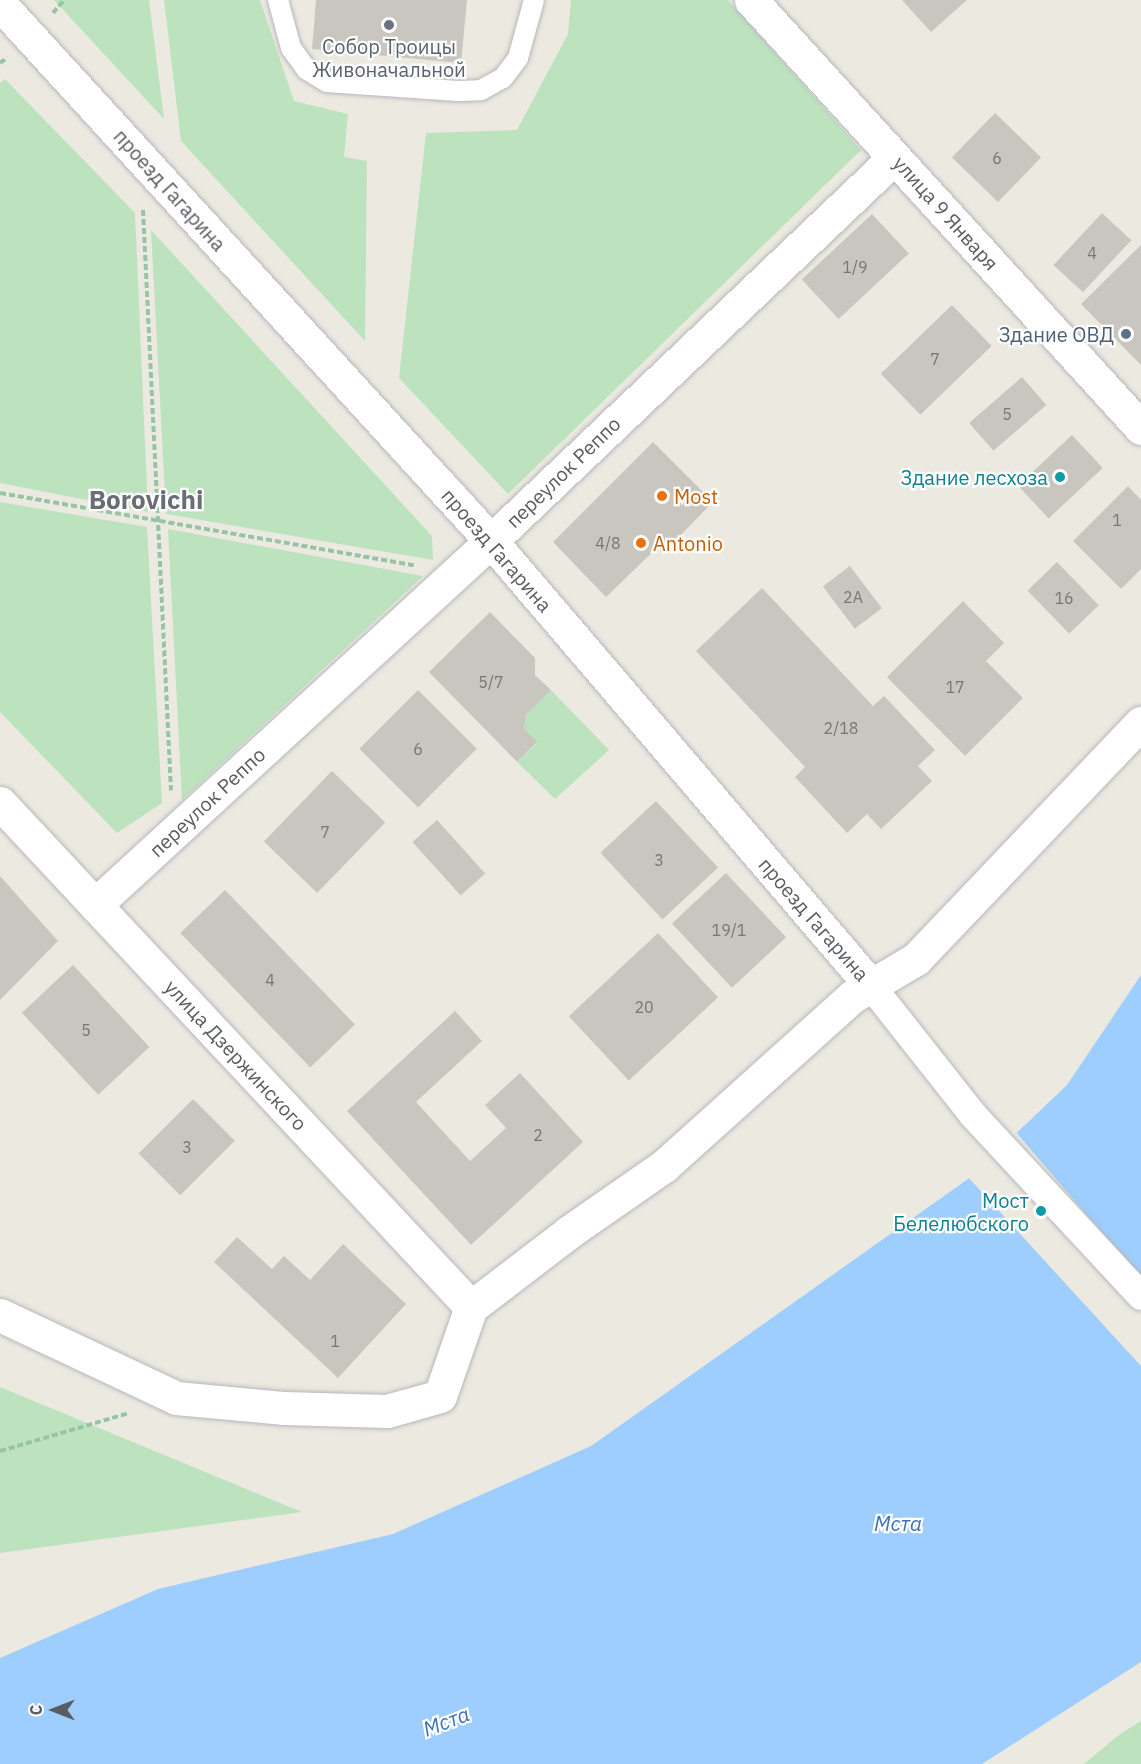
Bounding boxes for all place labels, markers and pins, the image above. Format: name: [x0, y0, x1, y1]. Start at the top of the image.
marker: Собор Троицы Живоначальной: [382, 18, 396, 32]
place label: Собор Троицы Живоначальной: [312, 35, 466, 82]
place label: Здание ОВД: [999, 322, 1114, 346]
marker: Здание ОВД: [1119, 327, 1133, 341]
place label: Здание лесхоза: [901, 465, 1048, 489]
marker: Здание лесхоза: [1053, 470, 1067, 484]
place label: Most: [674, 484, 718, 508]
marker: Most: [655, 489, 669, 503]
place label: Antonio: [653, 531, 723, 555]
marker: Antonio: [634, 536, 648, 550]
place label: Мост Белелюбского: [893, 1188, 1029, 1235]
marker: Мост Белелюбского: [1034, 1204, 1048, 1218]

